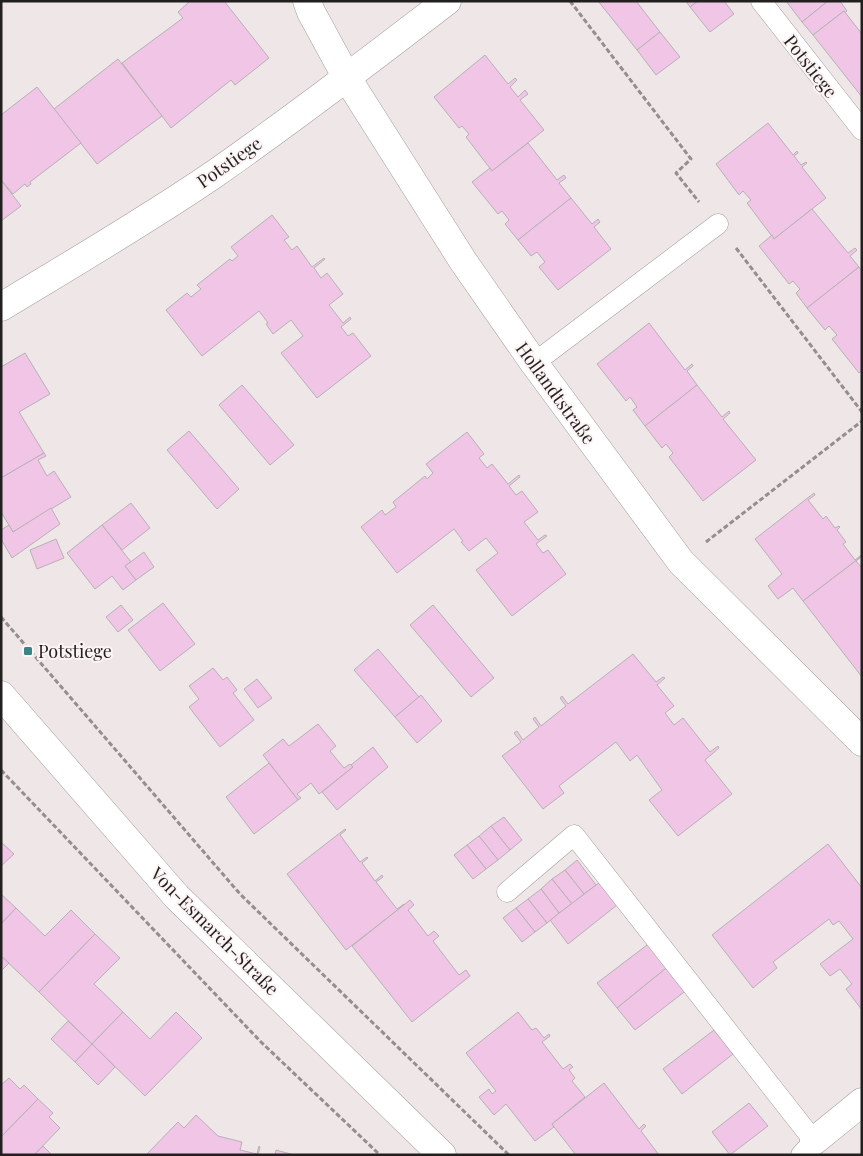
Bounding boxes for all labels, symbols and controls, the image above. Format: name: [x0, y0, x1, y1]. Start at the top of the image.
street label: Potstiege: [779, 30, 843, 102]
street label: Potstiege: [192, 131, 266, 193]
street label: Hollandtstraße: [511, 337, 601, 449]
place label: Potstiege: [38, 639, 112, 663]
marker: Potstiege: [22, 645, 34, 657]
street label: Von-Esmarch-Straße: [145, 861, 284, 1000]

